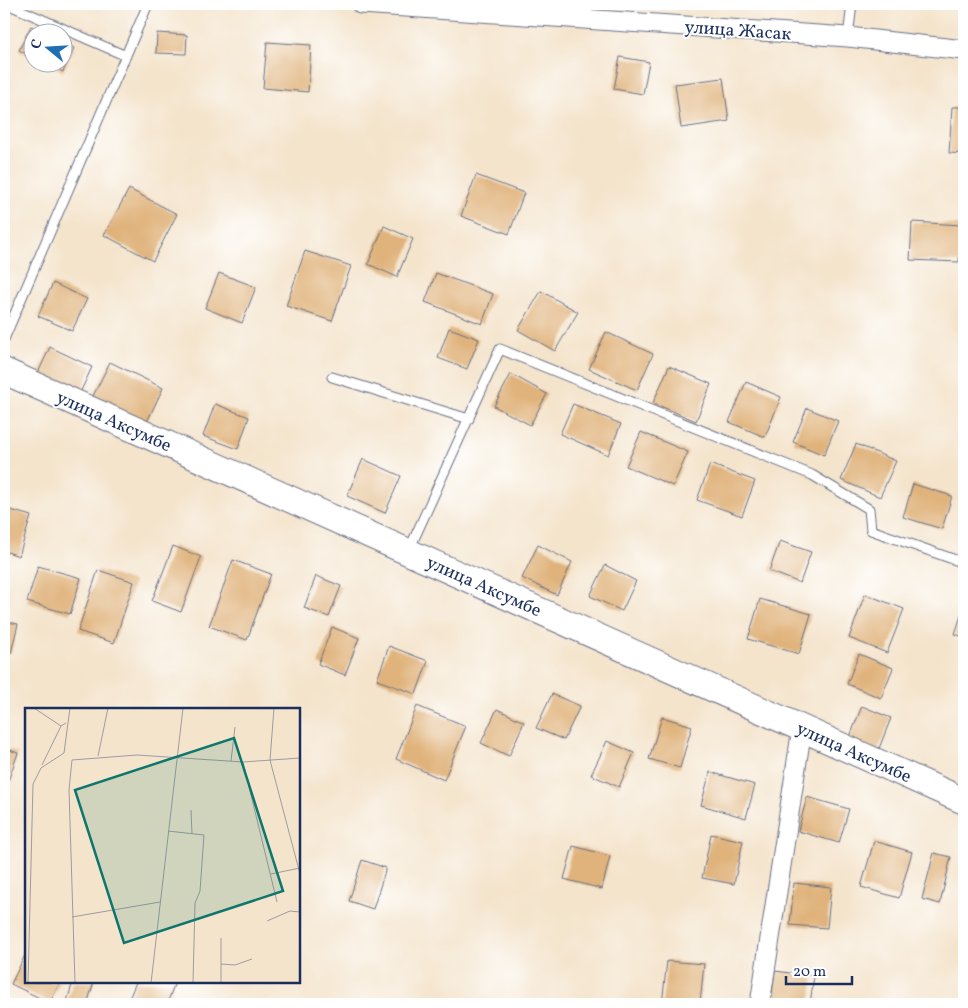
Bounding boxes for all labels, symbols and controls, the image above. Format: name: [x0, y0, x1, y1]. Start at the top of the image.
street label: улица Жасак: [684, 15, 792, 48]
north arrow: [22, 22, 72, 72]
text: С: [27, 37, 47, 52]
street label: улица Аксумбе: [52, 386, 175, 459]
street label: улица Аксумбе: [422, 551, 545, 624]
inset map: [25, 708, 300, 983]
street label: улица Аксумбе: [792, 717, 915, 790]
scale bar: [786, 953, 852, 985]
text: 20 m: [793, 962, 826, 983]

